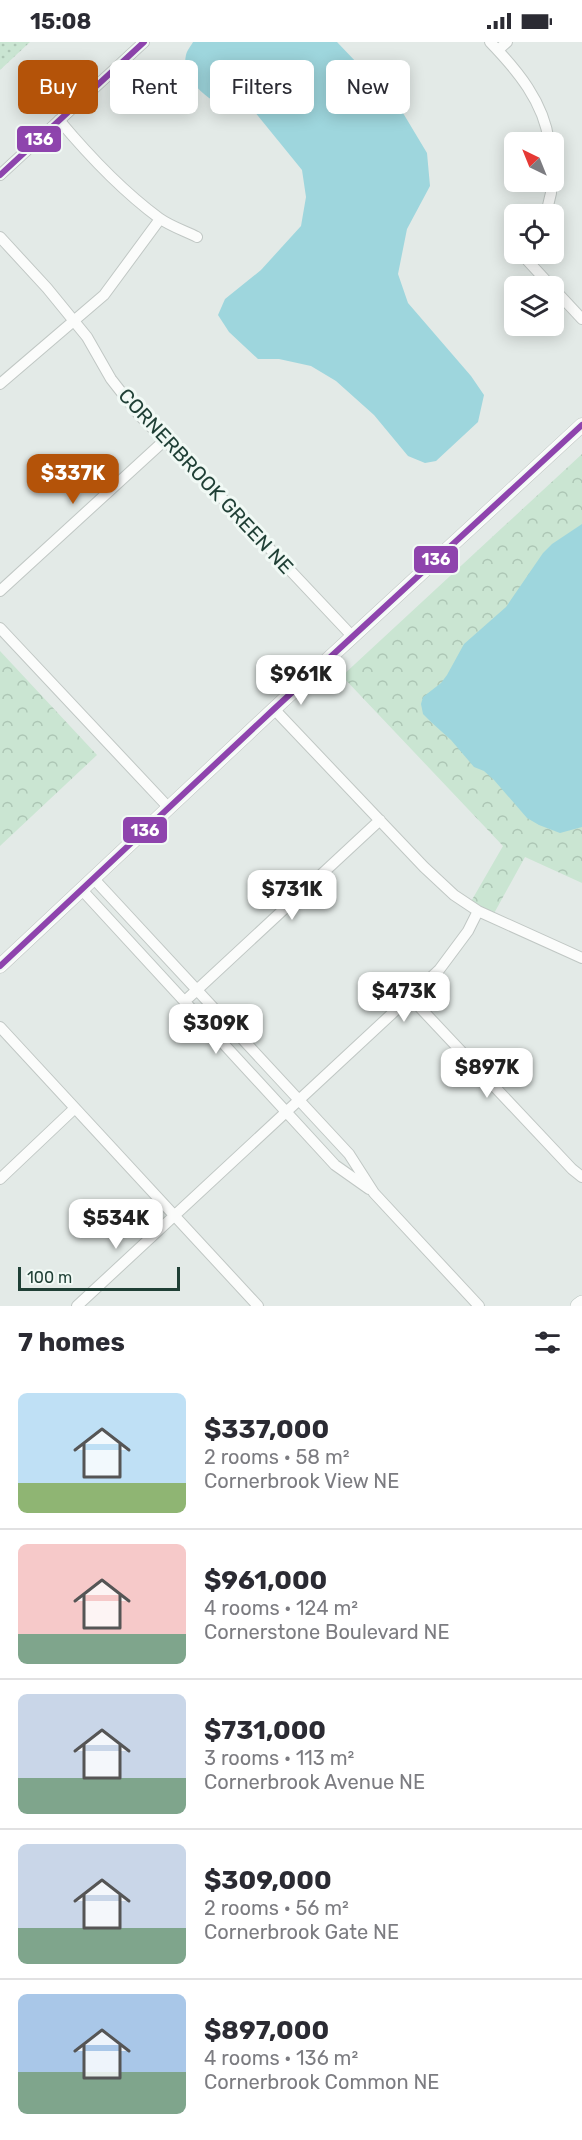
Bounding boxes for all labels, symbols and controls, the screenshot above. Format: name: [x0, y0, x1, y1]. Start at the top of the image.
text: 15:08: [30, 8, 91, 35]
chip: Buy: [18, 60, 98, 114]
chip: Rent: [110, 60, 198, 114]
chip: Filters: [210, 60, 314, 114]
chip: New: [326, 60, 410, 114]
line badge: 136: [16, 125, 62, 153]
text: 136: [25, 130, 53, 149]
north arrow: [504, 132, 564, 192]
map controls: [504, 132, 564, 336]
button: locate: [504, 204, 564, 264]
button: layers: [504, 276, 564, 336]
street label: CORNERBROOK GREEN NE: [114, 383, 298, 579]
pin: $337K: [31, 454, 115, 505]
text: $337K: [41, 461, 105, 485]
line badge: 136: [413, 545, 459, 574]
text: 136: [422, 550, 450, 569]
pin: $961K: [259, 655, 343, 706]
text: $961K: [270, 662, 332, 686]
line badge: 136: [122, 816, 168, 844]
text: 136: [131, 821, 159, 840]
pin: $731K: [250, 870, 334, 921]
text: $731K: [262, 877, 322, 901]
pin: $473K: [362, 972, 446, 1023]
text: $473K: [372, 979, 436, 1003]
pin: $309K: [174, 1004, 258, 1055]
text: $309K: [183, 1011, 249, 1035]
pin: $897K: [445, 1048, 529, 1099]
text: $897K: [455, 1055, 519, 1079]
pin: $534K: [74, 1199, 158, 1250]
text: $534K: [83, 1206, 149, 1230]
scale bar: [18, 1264, 180, 1292]
text: 100 m: [27, 1268, 72, 1287]
icon: filters: [531, 1326, 564, 1359]
text: 7 homes: [18, 1327, 125, 1358]
text: $337,000: [204, 1414, 329, 1445]
icon: home: [66, 1417, 138, 1489]
text: 2 rooms · 58 m²: [204, 1445, 350, 1469]
text: Cornerbrook View NE: [204, 1469, 399, 1493]
text: $961,000: [204, 1565, 327, 1596]
icon: home: [66, 1568, 138, 1640]
text: 4 rooms · 124 m²: [204, 1596, 358, 1620]
text: Cornerstone Boulevard NE: [204, 1620, 450, 1644]
text: $731,000: [204, 1715, 326, 1746]
icon: home: [66, 1718, 138, 1790]
text: 3 rooms · 113 m²: [204, 1746, 354, 1770]
text: Cornerbrook Avenue NE: [204, 1770, 425, 1794]
text: $309,000: [204, 1865, 332, 1896]
icon: home: [66, 1868, 138, 1940]
text: 2 rooms · 56 m²: [204, 1896, 349, 1920]
text: Cornerbrook Gate NE: [204, 1920, 399, 1944]
text: $897,000: [204, 2015, 329, 2046]
icon: home: [66, 2018, 138, 2090]
text: 4 rooms · 136 m²: [204, 2046, 358, 2070]
text: Cornerbrook Common NE: [204, 2070, 440, 2094]

